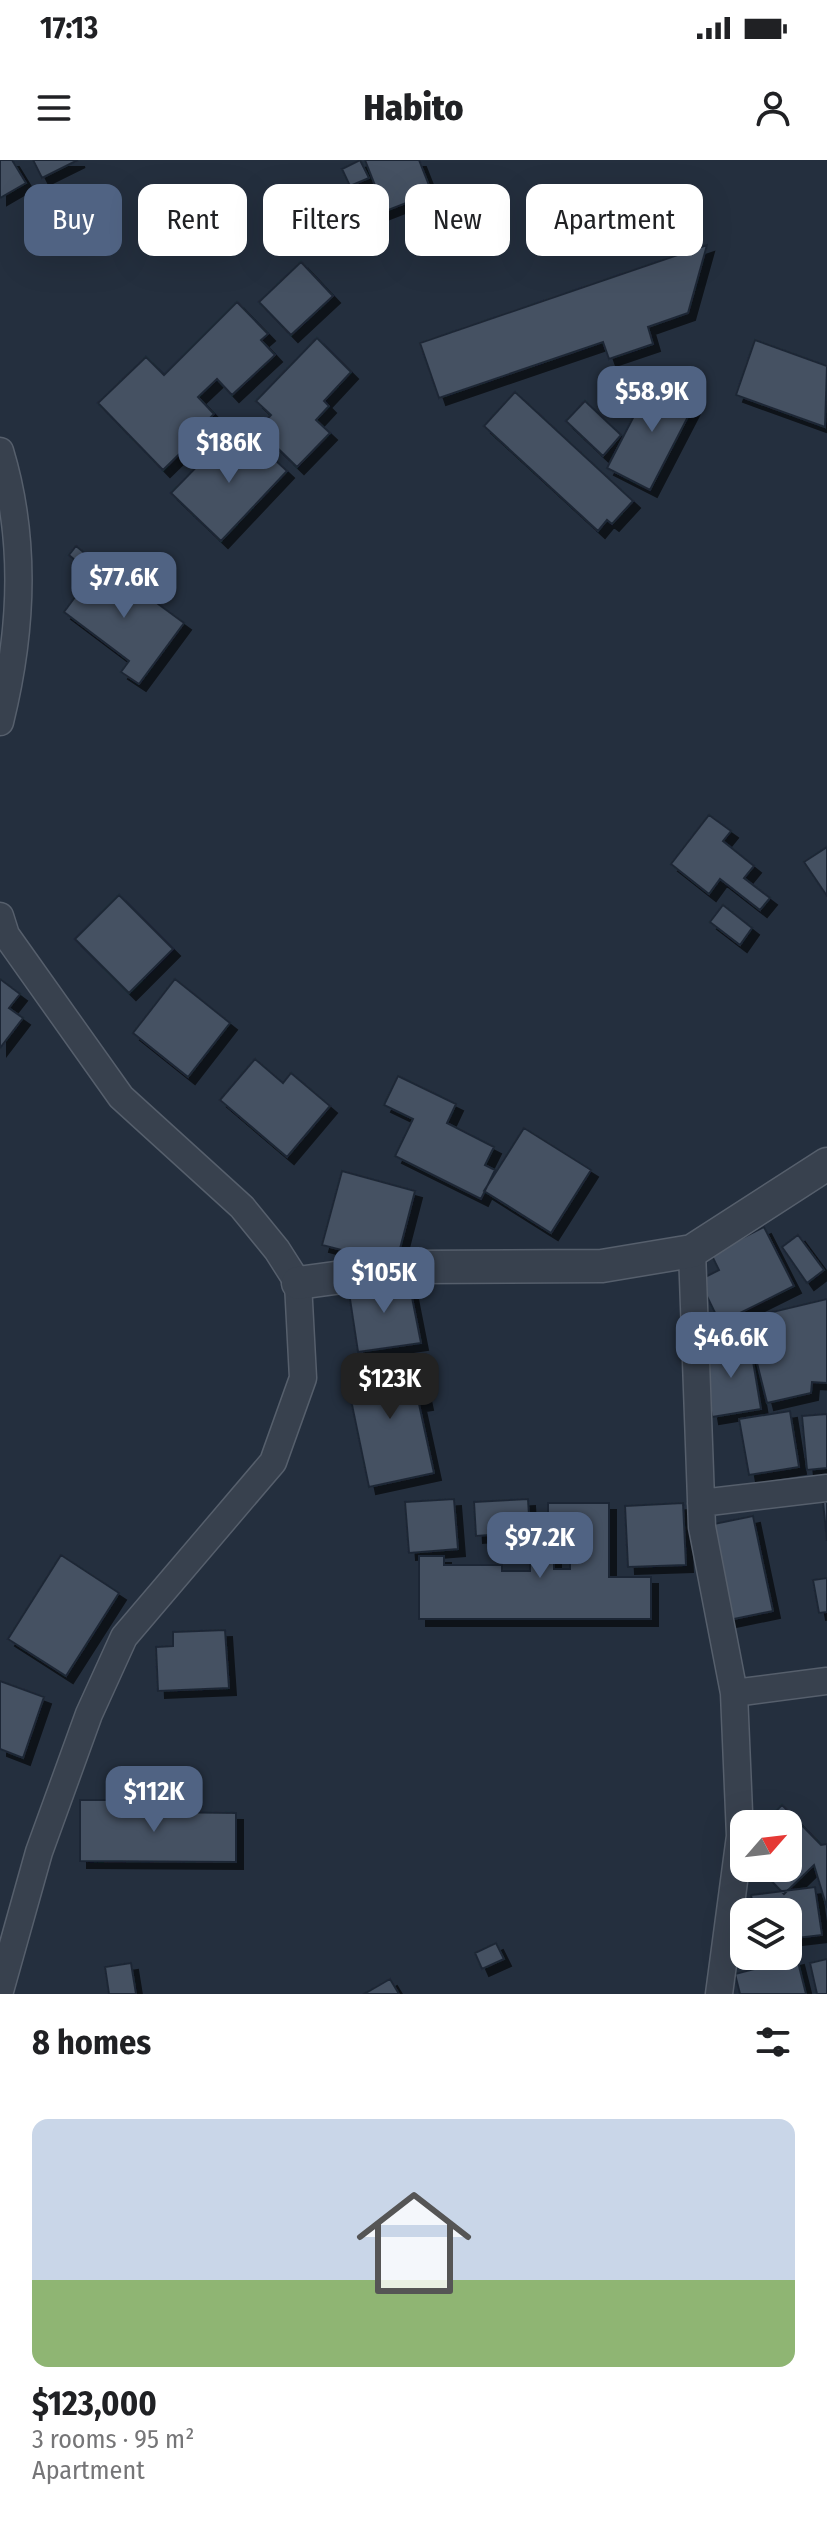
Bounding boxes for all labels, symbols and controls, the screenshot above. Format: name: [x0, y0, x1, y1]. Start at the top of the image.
text: 17:13: [40, 10, 98, 46]
icon: menu: [32, 86, 76, 130]
text: Habito: [363, 86, 464, 130]
icon: person: [751, 86, 795, 130]
chip: Buy: [24, 184, 122, 256]
chip: Rent: [138, 184, 247, 256]
chip: Filters: [263, 184, 389, 256]
chip: New: [405, 184, 510, 256]
chip: Apartment: [526, 184, 703, 256]
pin: $58.9K: [587, 366, 717, 434]
text: $58.9K: [615, 376, 689, 407]
pin: $186K: [173, 417, 285, 485]
text: $186K: [196, 427, 262, 458]
pin: $77.6K: [59, 552, 189, 620]
text: $77.6K: [89, 562, 159, 593]
pin: $105K: [328, 1247, 440, 1315]
text: $105K: [351, 1257, 417, 1288]
pin: $46.6K: [666, 1312, 796, 1380]
text: $46.6K: [694, 1322, 768, 1353]
pin: $123K: [334, 1353, 446, 1421]
text: $123K: [359, 1363, 421, 1394]
pin: $97.2K: [475, 1512, 605, 1580]
text: $97.2K: [505, 1522, 575, 1553]
pin: $112K: [98, 1766, 210, 1834]
text: $112K: [124, 1776, 184, 1807]
north arrow: [730, 1810, 802, 1882]
map controls: [730, 1810, 802, 1970]
button: layers: [730, 1898, 802, 1970]
icon: filters: [751, 2020, 795, 2064]
text: 8 homes: [32, 2022, 151, 2063]
icon: home: [342, 2171, 486, 2315]
text: $123,000: [32, 2383, 157, 2424]
text: 3 rooms · 95 m²: [32, 2424, 194, 2455]
text: Apartment: [32, 2455, 145, 2486]

